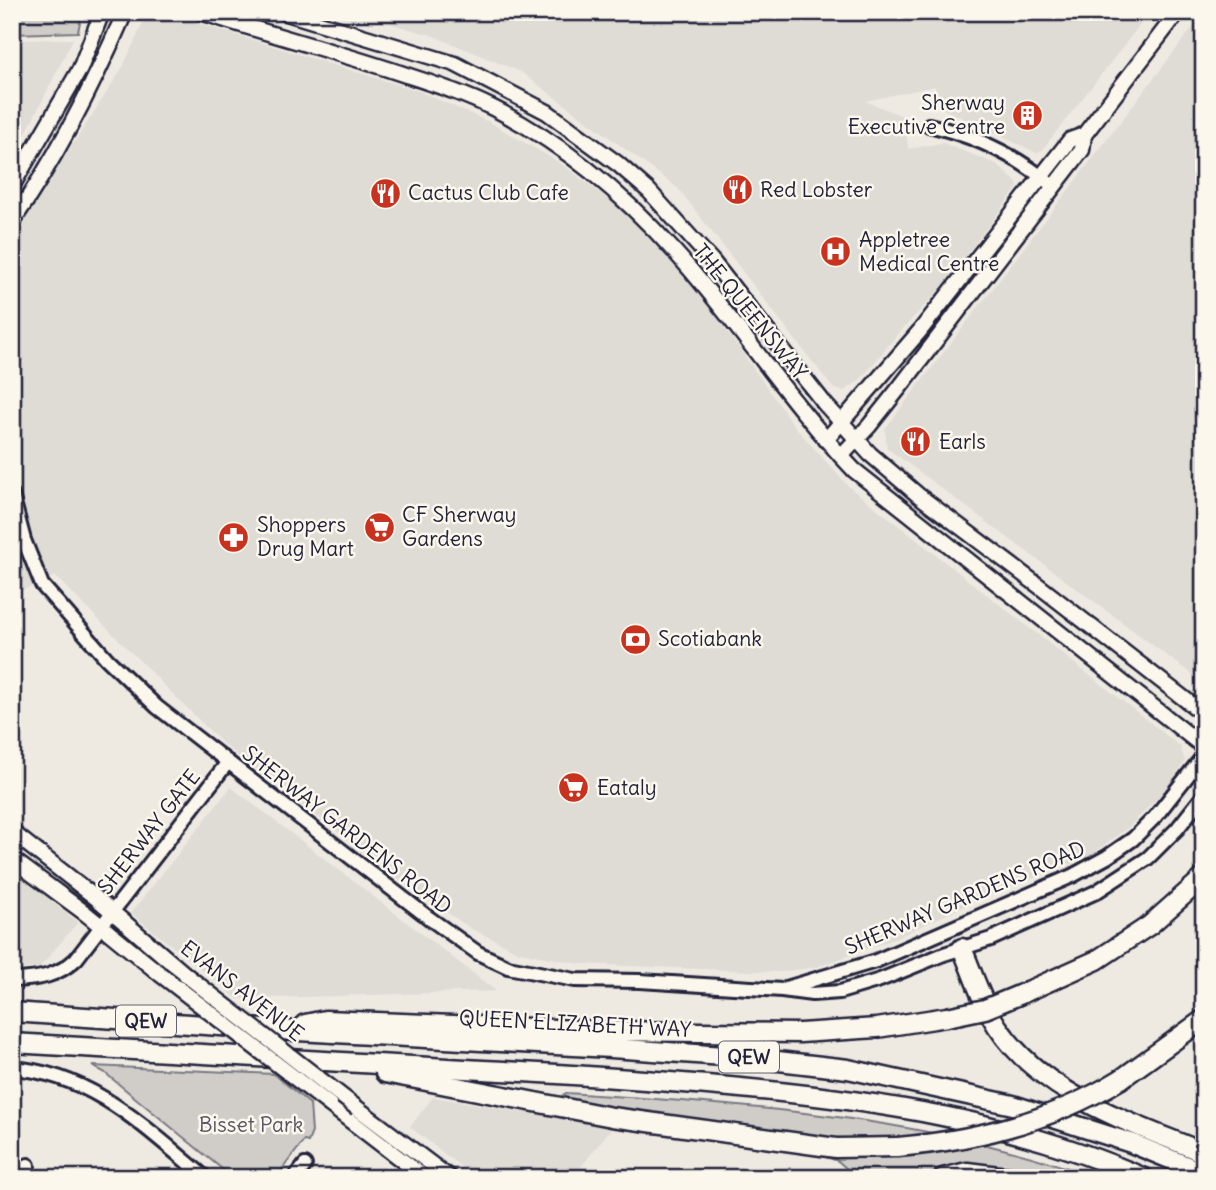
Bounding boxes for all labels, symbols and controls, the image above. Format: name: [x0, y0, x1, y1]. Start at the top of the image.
place label: Sherway Executive Centre: [848, 89, 1005, 140]
building icon: Sherway Executive Centre: [1011, 98, 1045, 132]
restaurant icon: Red Lobster: [720, 173, 754, 207]
restaurant icon: Cactus Club Cafe: [368, 176, 402, 210]
place label: Red Lobster: [760, 176, 873, 203]
place label: Cactus Club Cafe: [408, 179, 569, 206]
place label: Appletree Medical Centre: [859, 226, 999, 277]
hospital icon: Appletree Medical Centre: [819, 235, 853, 269]
street label: THE QUEENSWAY: [687, 238, 814, 385]
restaurant icon: Earls: [899, 425, 933, 459]
place label: Earls: [939, 428, 986, 455]
place label: CF Sherway Gardens: [402, 501, 517, 552]
supermarket icon: CF Sherway Gardens: [362, 510, 396, 544]
place label: Shoppers Drug Mart: [257, 511, 354, 562]
pharmacy icon: Shoppers Drug Mart: [217, 520, 251, 554]
bank icon: Scotiabank: [618, 622, 652, 656]
place label: Scotiabank: [658, 625, 762, 652]
street label: SHERWAY GARDENS ROAD: [237, 739, 458, 920]
street label: SHERWAY GATE: [91, 764, 206, 900]
supermarket icon: Eataly: [557, 771, 591, 805]
place label: Eataly: [597, 774, 657, 801]
street label: SHERWAY GARDENS ROAD: [841, 835, 1089, 960]
street label: EVANS AVENUE: [175, 934, 309, 1047]
street label: QUEEN ELIZABETH WAY: [458, 1004, 692, 1043]
road number: QEW: [116, 1006, 176, 1036]
road number: QEW: [719, 1042, 779, 1072]
park label: Bisset Park: [199, 1111, 303, 1138]

